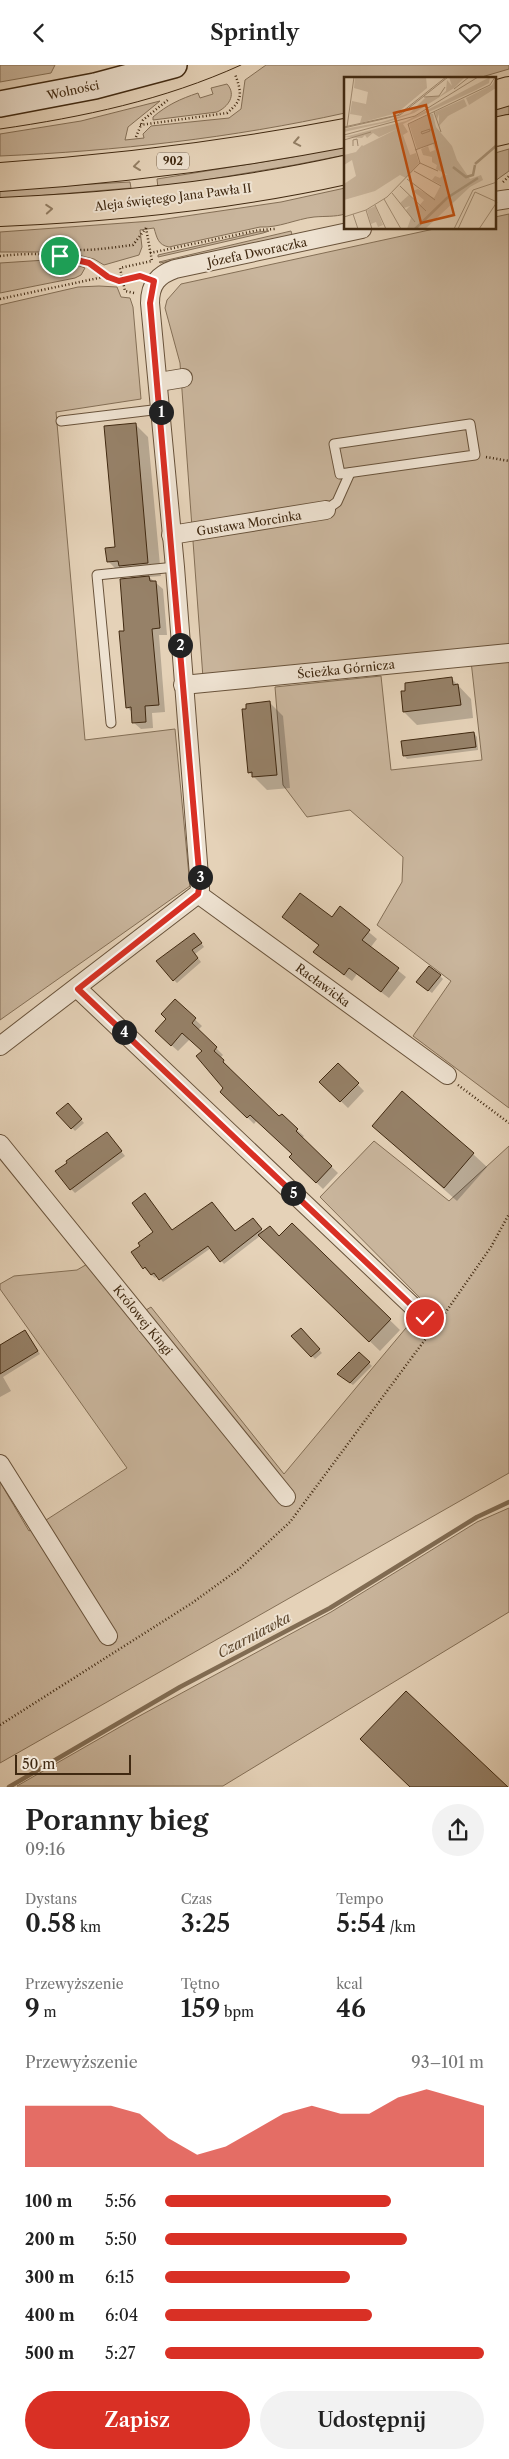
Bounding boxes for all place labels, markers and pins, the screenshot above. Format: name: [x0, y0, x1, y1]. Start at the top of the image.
pin: [39, 235, 81, 277]
pin: 1: [148, 399, 174, 425]
pin: 2: [168, 633, 192, 657]
pin: 3: [188, 865, 212, 889]
pin: 4: [112, 1019, 136, 1045]
pin: 5: [280, 1181, 306, 1205]
pin: [404, 1297, 446, 1339]

